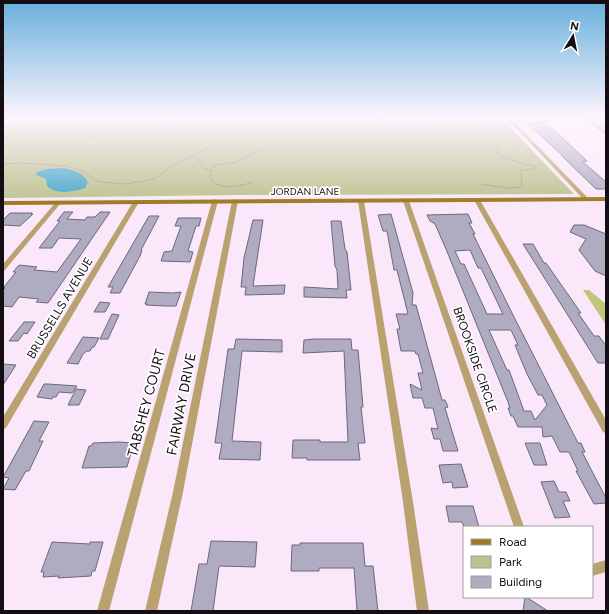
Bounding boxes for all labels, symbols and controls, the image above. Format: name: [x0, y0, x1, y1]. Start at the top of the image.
north arrow: [553, 16, 593, 56]
text: N: [569, 20, 580, 34]
street label: JORDAN LANE: [271, 185, 339, 198]
street label: BRUSSELLS AVENUE: [24, 255, 96, 361]
street label: BROOKSIDE CIRCLE: [450, 305, 500, 415]
street label: TABSHEY COURT: [124, 347, 169, 459]
street label: FAIRWAY DRIVE: [163, 351, 200, 457]
legend: [463, 526, 593, 598]
text: Road: [499, 535, 527, 549]
text: Park: [499, 555, 522, 569]
text: Building: [499, 575, 542, 589]

